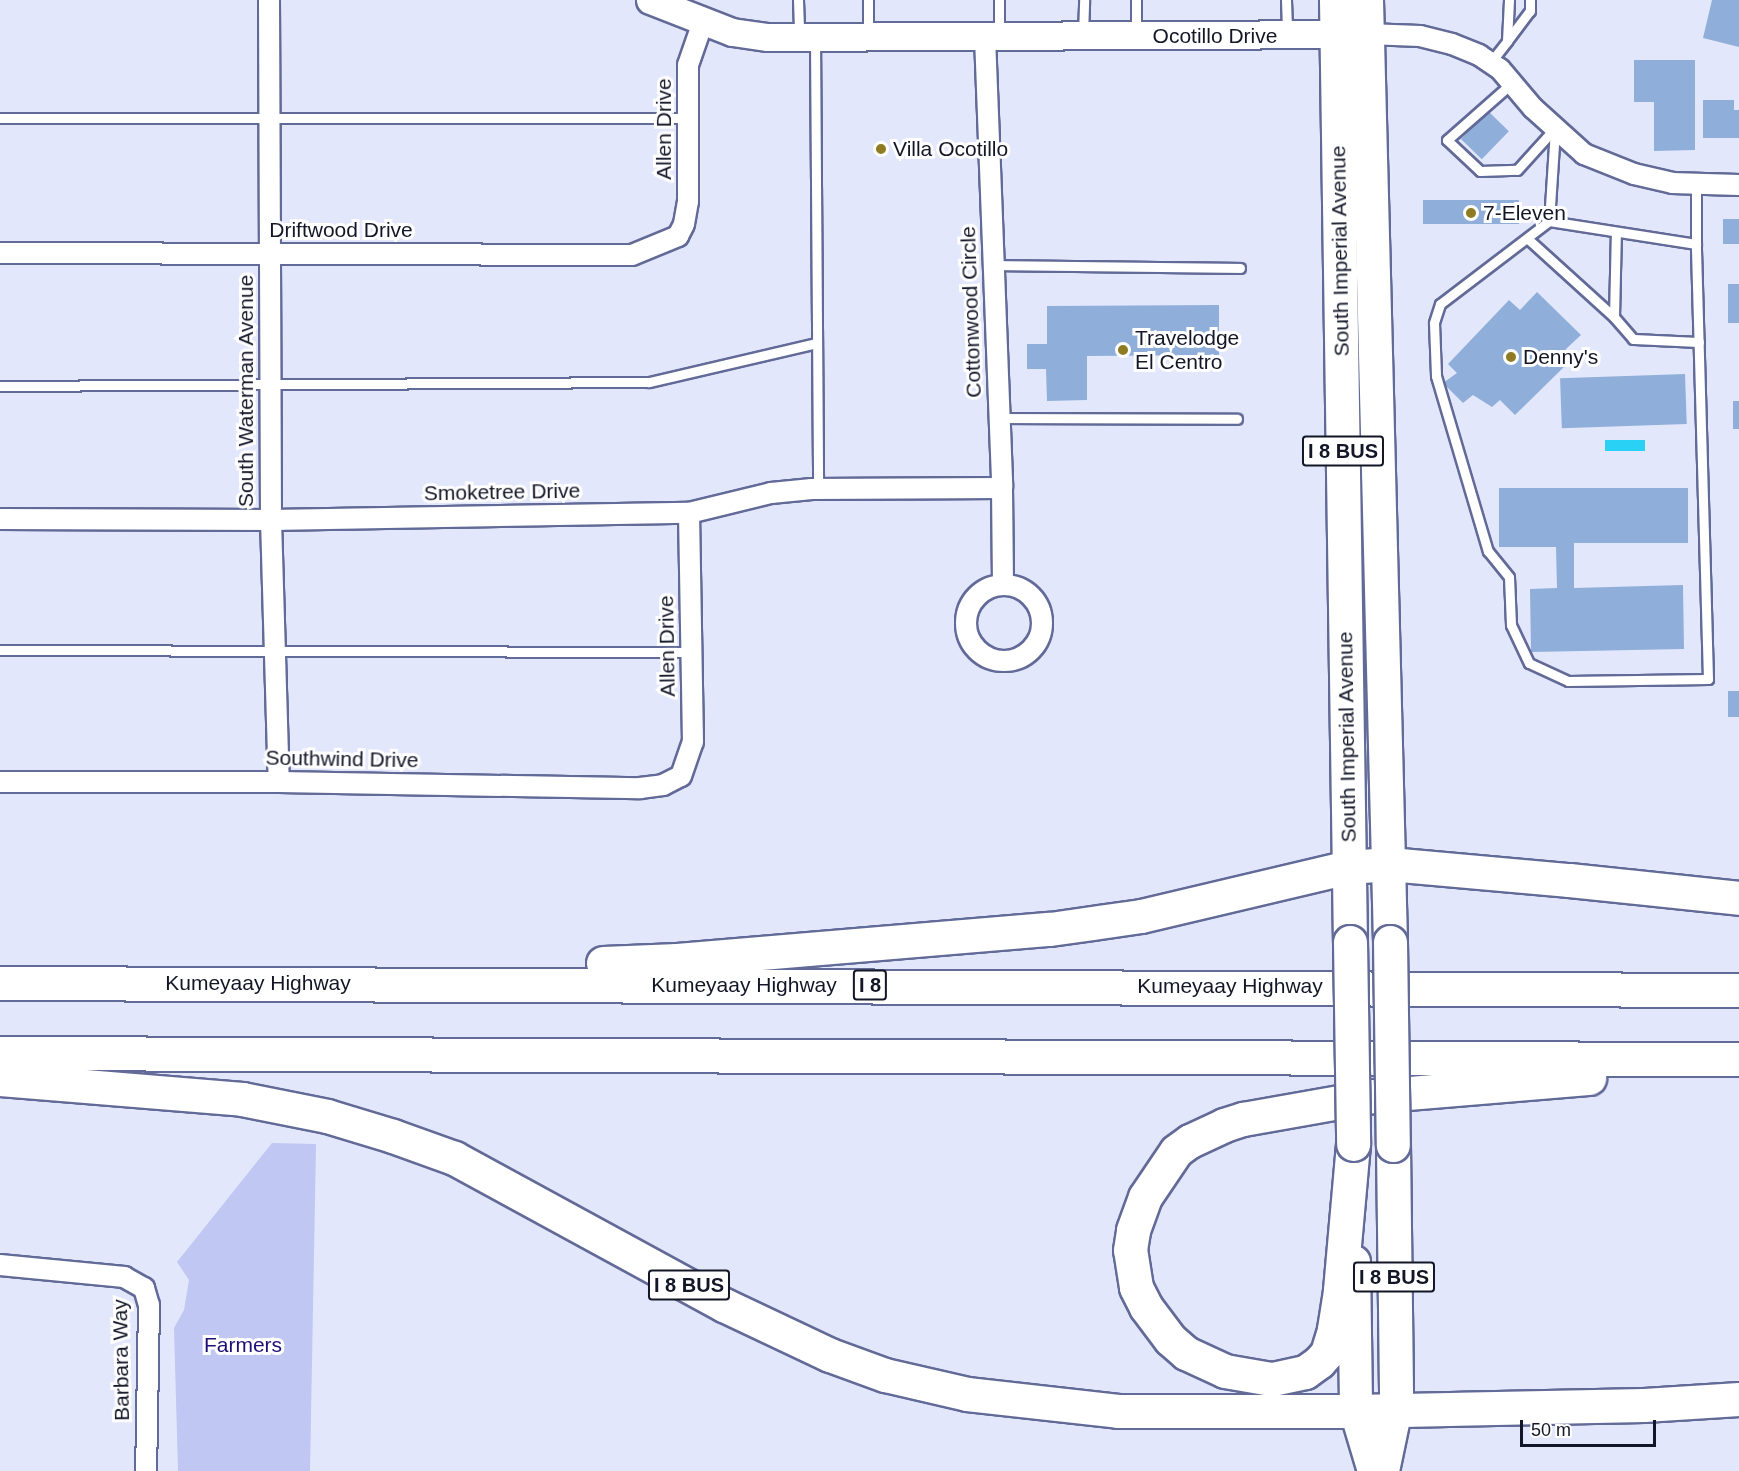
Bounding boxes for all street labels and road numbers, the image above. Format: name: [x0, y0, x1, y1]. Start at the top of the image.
street label: Ocotillo Drive: [1153, 23, 1277, 49]
street label: Allen Drive: [651, 78, 677, 180]
street label: South Imperial Avenue: [1326, 145, 1354, 357]
street label: Driftwood Drive: [269, 217, 413, 243]
street label: Cottonwood Circle: [955, 226, 987, 398]
street label: South Waterman Avenue: [233, 274, 259, 508]
road number: I 8 BUS: [1301, 434, 1385, 468]
street label: Smoketree Drive: [424, 478, 580, 506]
street label: Allen Drive: [654, 595, 680, 697]
street label: South Imperial Avenue: [1333, 631, 1361, 843]
street label: Southwind Drive: [265, 745, 419, 773]
road number: I 8: [852, 968, 888, 1002]
street label: Kumeyaay Highway: [165, 970, 351, 996]
street label: Kumeyaay Highway: [651, 972, 837, 998]
street label: Kumeyaay Highway: [1137, 973, 1323, 999]
road number: I 8 BUS: [1352, 1260, 1436, 1294]
road number: I 8 BUS: [647, 1268, 731, 1302]
street label: Barbara Way: [107, 1299, 135, 1421]

